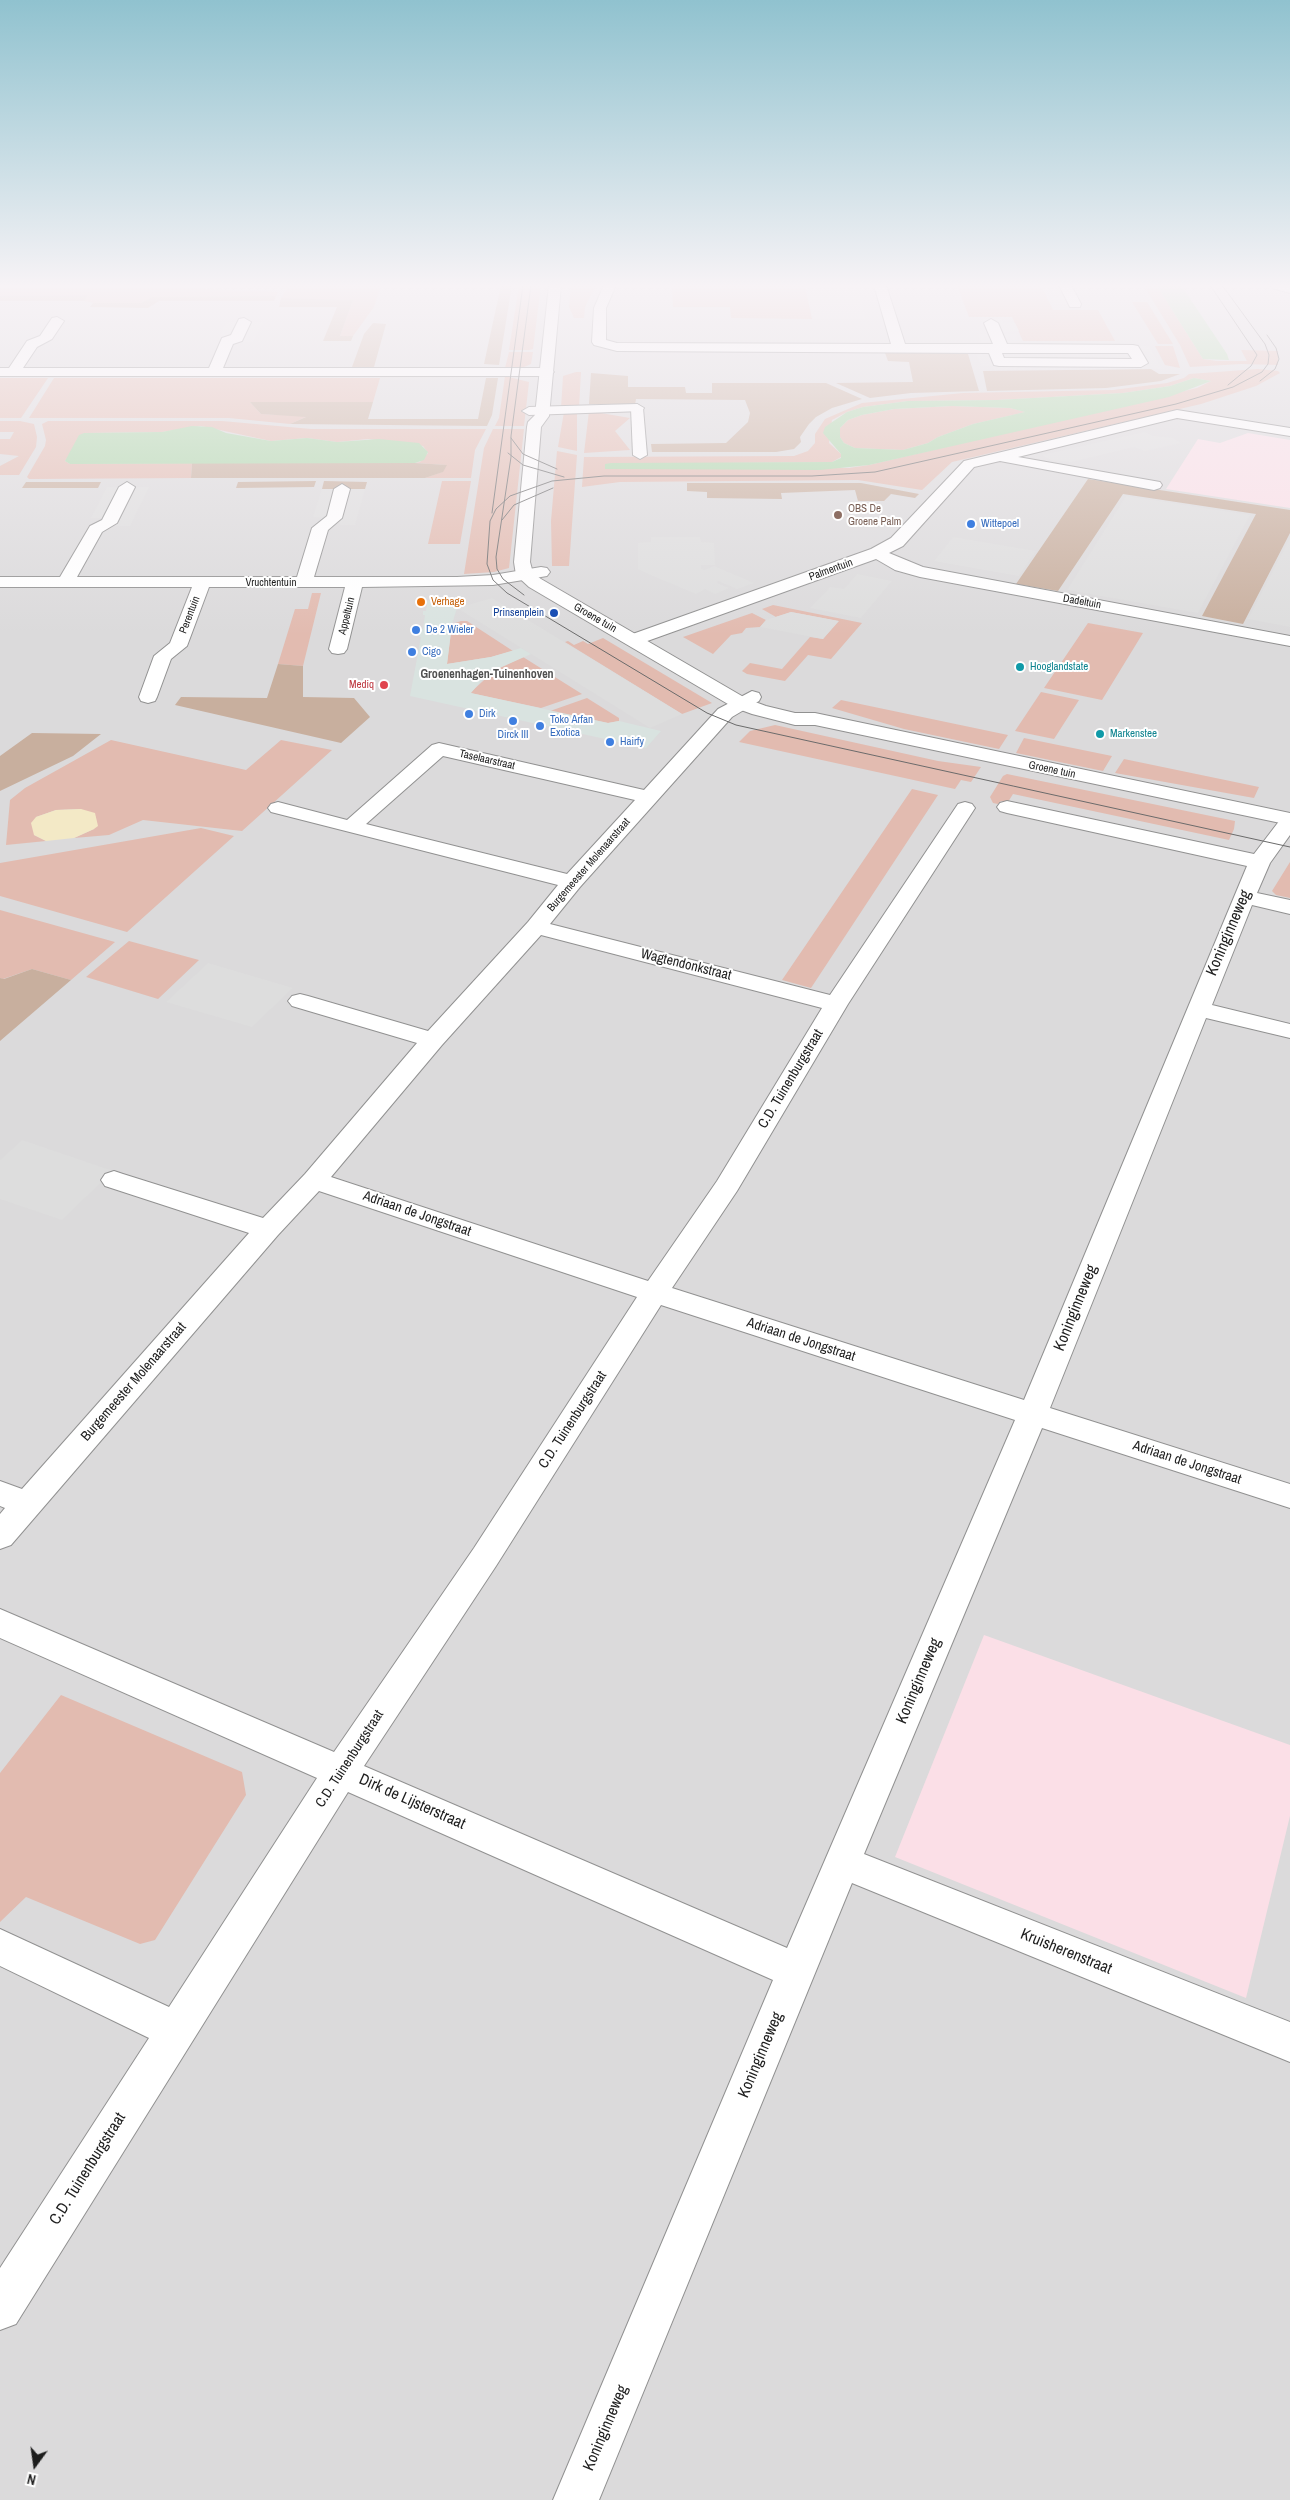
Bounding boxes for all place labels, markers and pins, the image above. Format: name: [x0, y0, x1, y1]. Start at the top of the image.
place label: OBS De Groene Palm: [848, 502, 901, 528]
marker: OBS De Groene Palm: [832, 509, 844, 521]
place label: Wittepoel: [981, 517, 1019, 531]
marker: Wittepoel: [965, 518, 977, 530]
place label: Verhage: [431, 595, 465, 609]
marker: Verhage: [415, 596, 427, 608]
place label: Prinsenplein: [493, 606, 544, 620]
marker: Prinsenplein: [548, 607, 560, 619]
place label: De 2 Wieler: [426, 623, 474, 637]
marker: De 2 Wieler: [410, 624, 422, 636]
place label: Cigo: [422, 645, 441, 659]
marker: Cigo: [406, 646, 418, 658]
place label: Hooglandstate: [1030, 660, 1088, 674]
marker: Hooglandstate: [1014, 661, 1026, 673]
place label: Mediq: [349, 678, 374, 692]
marker: Mediq: [378, 679, 390, 691]
place label: Dirk: [479, 707, 496, 721]
marker: Dirk: [463, 708, 475, 720]
place label: Toko Arfan Exotica: [550, 713, 593, 739]
marker: Dirck III: [507, 715, 519, 727]
marker: Toko Arfan Exotica: [534, 720, 546, 732]
place label: Markenstee: [1110, 727, 1157, 741]
place label: Dirck III: [497, 728, 529, 742]
marker: Markenstee: [1094, 728, 1106, 740]
place label: Hairfy: [620, 735, 644, 749]
marker: Hairfy: [604, 736, 616, 748]

